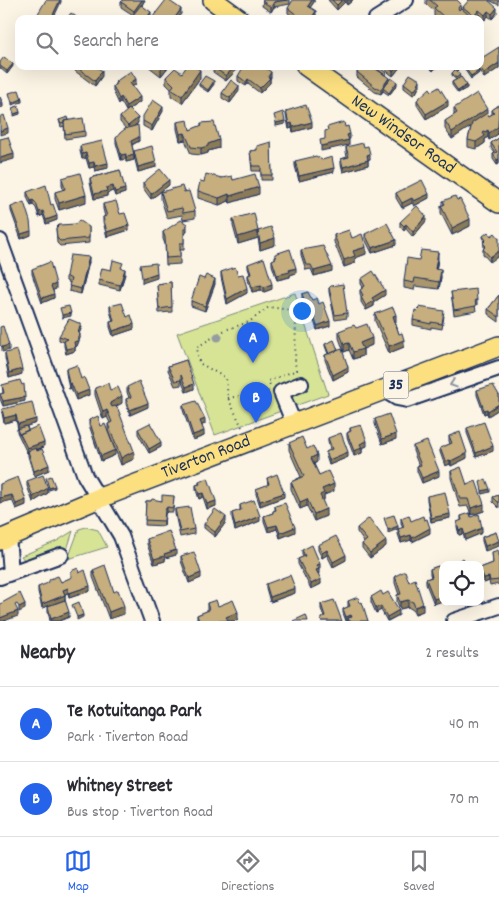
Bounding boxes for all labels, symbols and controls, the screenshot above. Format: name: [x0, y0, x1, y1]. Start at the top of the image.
search box: [15, 15, 484, 70]
icon: search: [33, 29, 61, 57]
text: Search here: [73, 29, 159, 56]
street label: New Windsor Road: [346, 89, 460, 181]
your location: [289, 298, 315, 324]
pin: A: [237, 322, 269, 363]
road number: 35: [384, 372, 408, 398]
one-way arrow: [449, 378, 458, 388]
pin: B: [240, 382, 272, 423]
street label: Tiverton Road: [158, 429, 254, 486]
map controls: [439, 561, 484, 606]
button: locate: [439, 561, 484, 606]
text: Nearby: [20, 639, 75, 669]
text: 2 results: [425, 642, 479, 665]
text: Te Kotuitanga Park: [67, 699, 202, 726]
text: A: [32, 713, 40, 736]
text: 40 m: [449, 713, 479, 736]
text: Park · Tiverton Road: [67, 726, 188, 749]
text: Whitney Street: [67, 774, 172, 801]
text: B: [32, 788, 40, 811]
text: 70 m: [449, 788, 479, 811]
text: Bus stop · Tiverton Road: [67, 801, 213, 824]
tab: Map: [64, 847, 92, 897]
tab: Directions: [221, 847, 274, 897]
tab: Saved: [403, 847, 435, 897]

